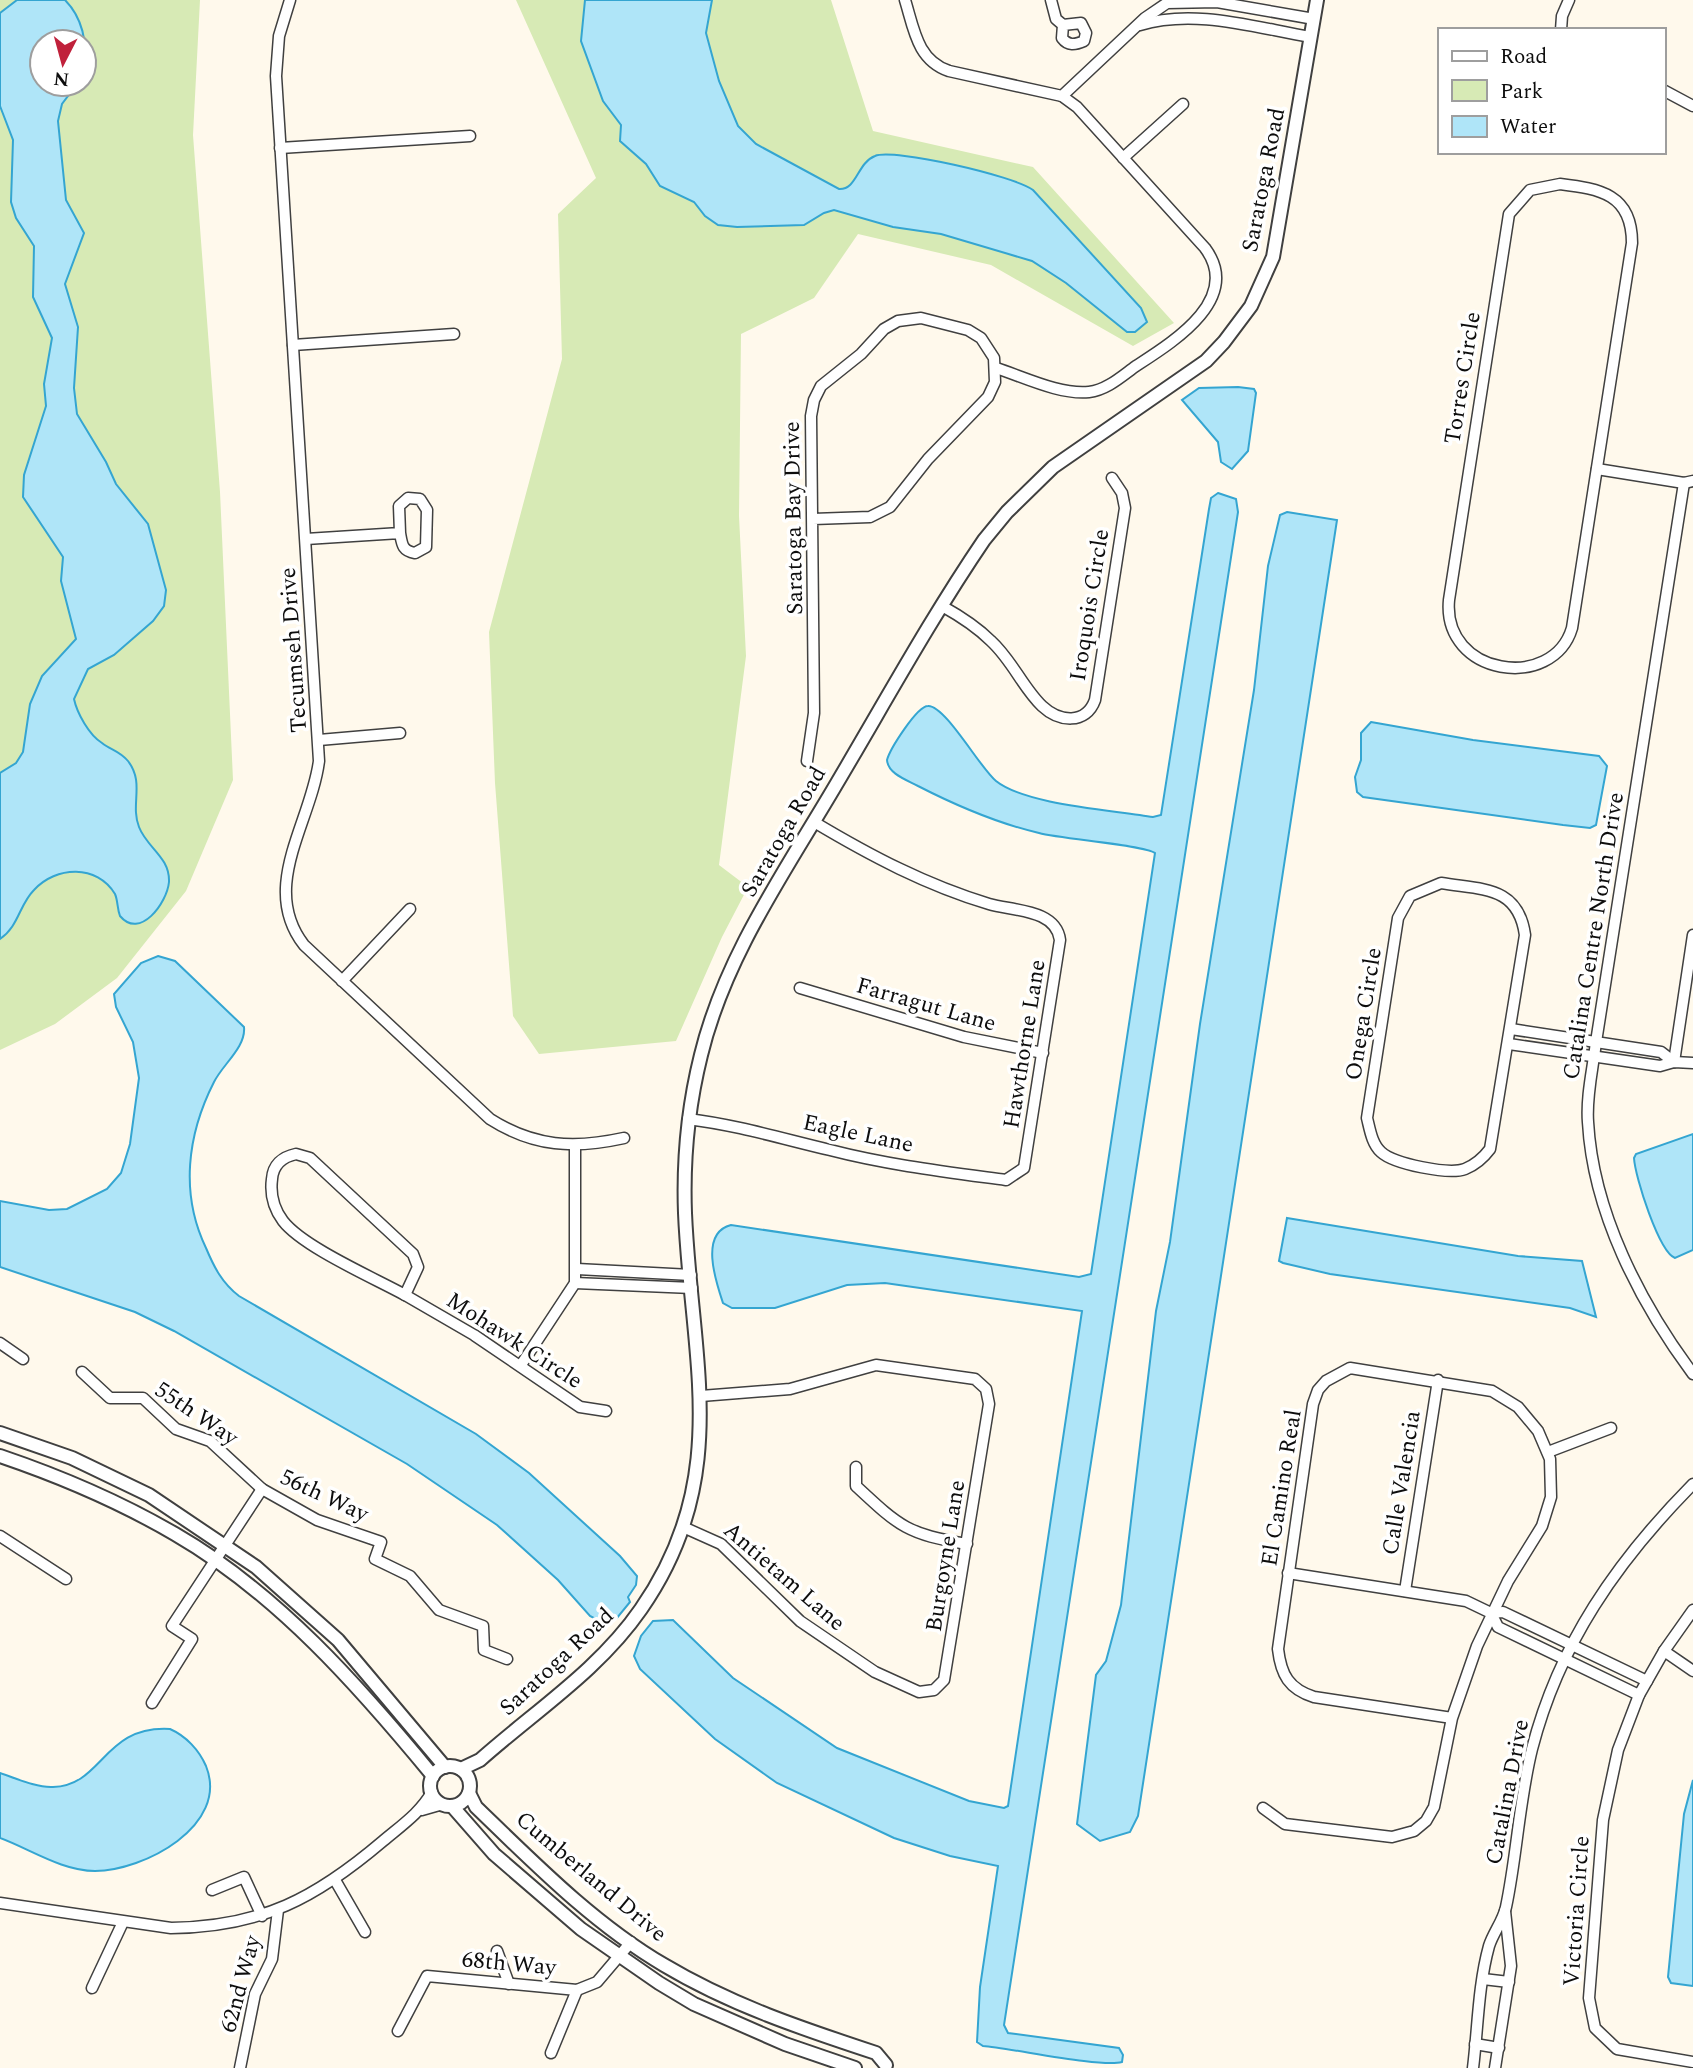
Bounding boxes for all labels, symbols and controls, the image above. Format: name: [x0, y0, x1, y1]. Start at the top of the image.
north arrow: [28, 28, 98, 98]
legend: [1438, 28, 1665, 154]
text: Road: [1500, 41, 1547, 73]
text: N: [52, 63, 71, 94]
text: Park: [1500, 76, 1544, 108]
street label: Saratoga Road: [1233, 105, 1295, 255]
text: Water: [1500, 111, 1556, 143]
street label: Torres Circle: [1435, 309, 1491, 447]
street label: Saratoga Bay Drive: [775, 421, 813, 615]
street label: Iroquois Circle: [1061, 526, 1119, 684]
street label: Tecumseh Drive: [271, 566, 317, 734]
street label: Saratoga Road: [732, 760, 836, 904]
street label: Catalina Centre North Drive: [1554, 790, 1634, 1082]
street label: Onega Circle: [1336, 945, 1392, 1083]
street label: Hawthorne Lane: [994, 957, 1056, 1131]
street label: Farragut Lane: [852, 968, 1000, 1042]
street label: Eagle Lane: [799, 1105, 917, 1163]
street label: Mohawk Circle: [439, 1284, 589, 1398]
street label: 55th Way: [147, 1373, 246, 1455]
street label: El Camino Real: [1252, 1407, 1312, 1569]
street label: Calle Valencia: [1373, 1408, 1431, 1558]
street label: 56th Way: [274, 1460, 375, 1532]
street label: Burgoyne Lane: [917, 1477, 975, 1635]
street label: Antietam Lane: [715, 1514, 853, 1640]
street label: Saratoga Road: [492, 1599, 623, 1725]
street label: Catalina Drive: [1477, 1716, 1539, 1868]
street label: Cumberland Drive: [507, 1803, 675, 1951]
street label: Victoria Circle: [1554, 1834, 1600, 1988]
street label: 62nd Way: [211, 1931, 271, 2036]
street label: 68th Way: [460, 1942, 559, 1986]

